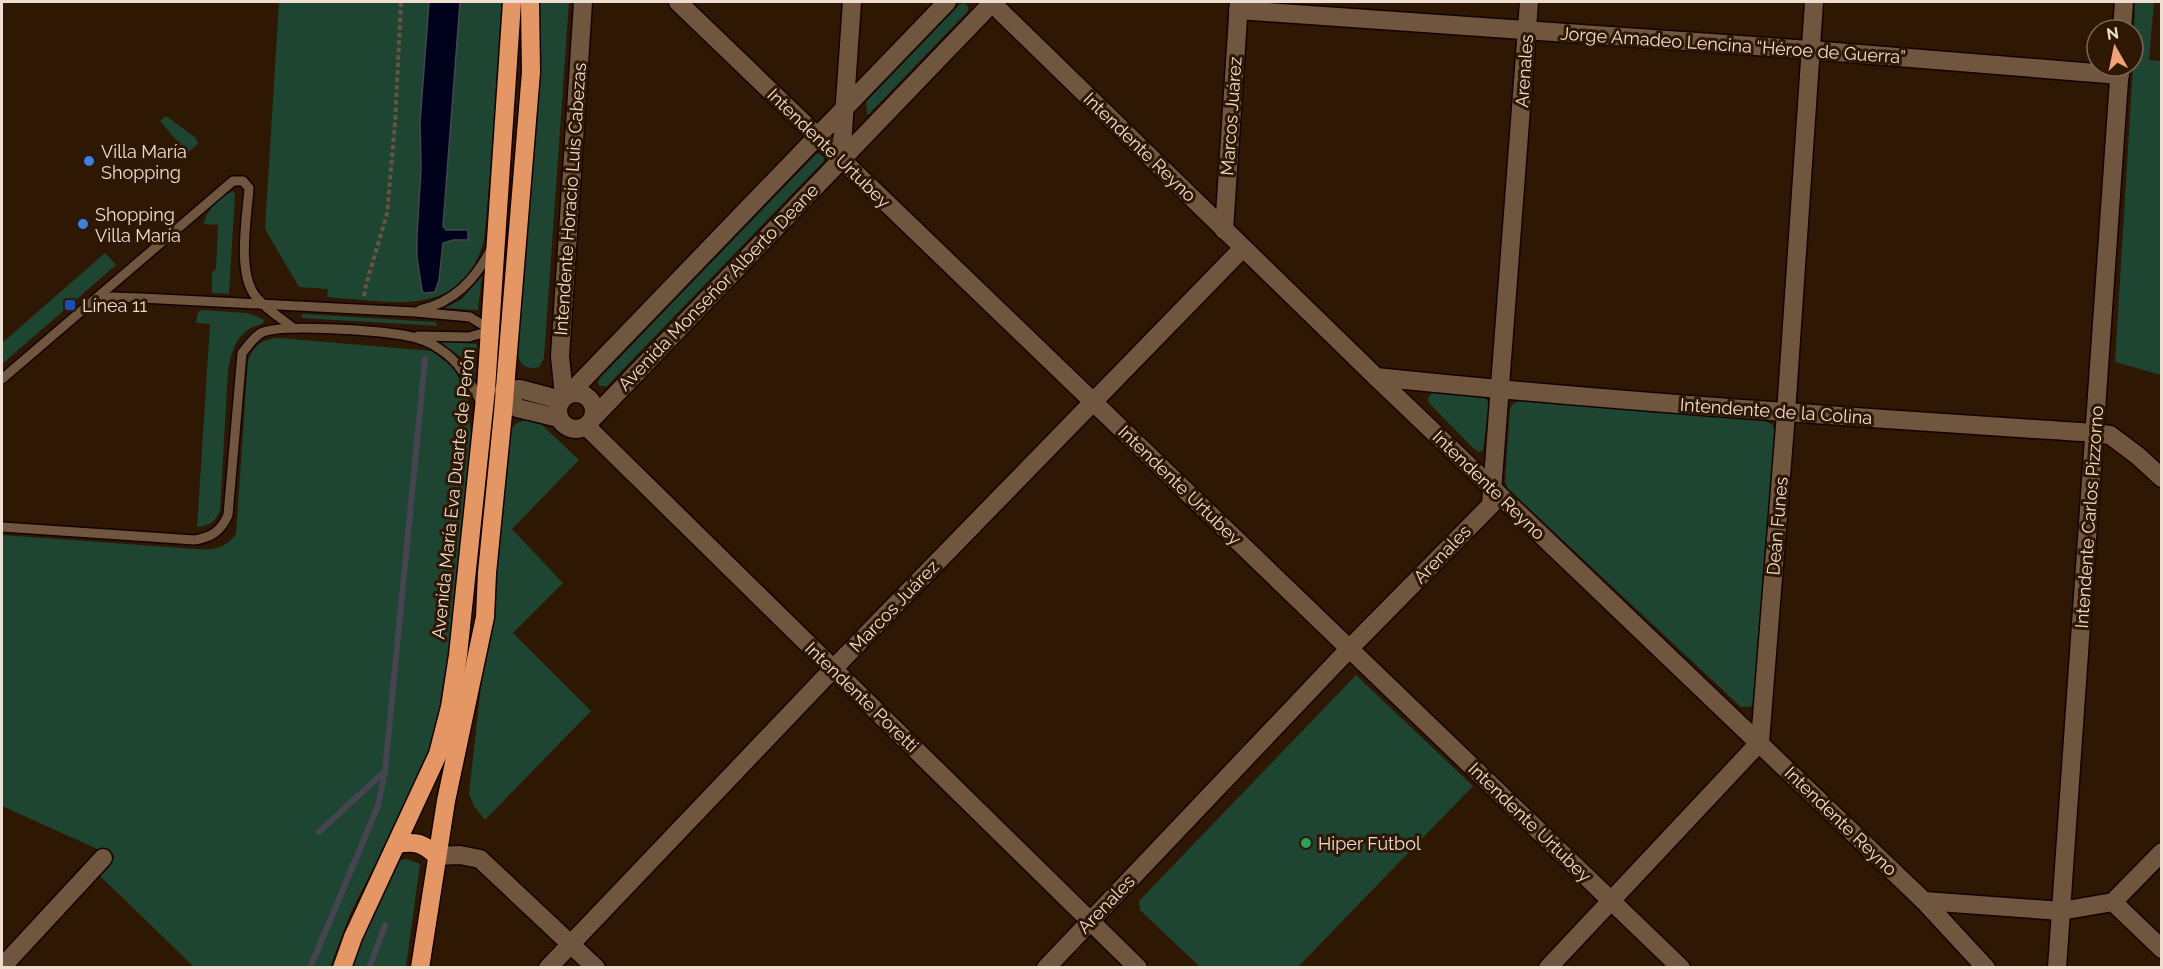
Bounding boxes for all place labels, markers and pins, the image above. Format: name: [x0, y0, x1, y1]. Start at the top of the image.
place label: Villa María Shopping: [101, 141, 187, 183]
marker: Villa María Shopping: [82, 154, 96, 168]
place label: Shopping Villa María: [95, 204, 181, 246]
marker: Shopping Villa María: [76, 217, 90, 231]
place label: Línea 11: [82, 295, 148, 316]
marker: Línea 11: [63, 298, 77, 312]
place label: Hiper Fútbol: [1318, 833, 1421, 854]
marker: Hiper Fútbol: [1299, 836, 1313, 850]

